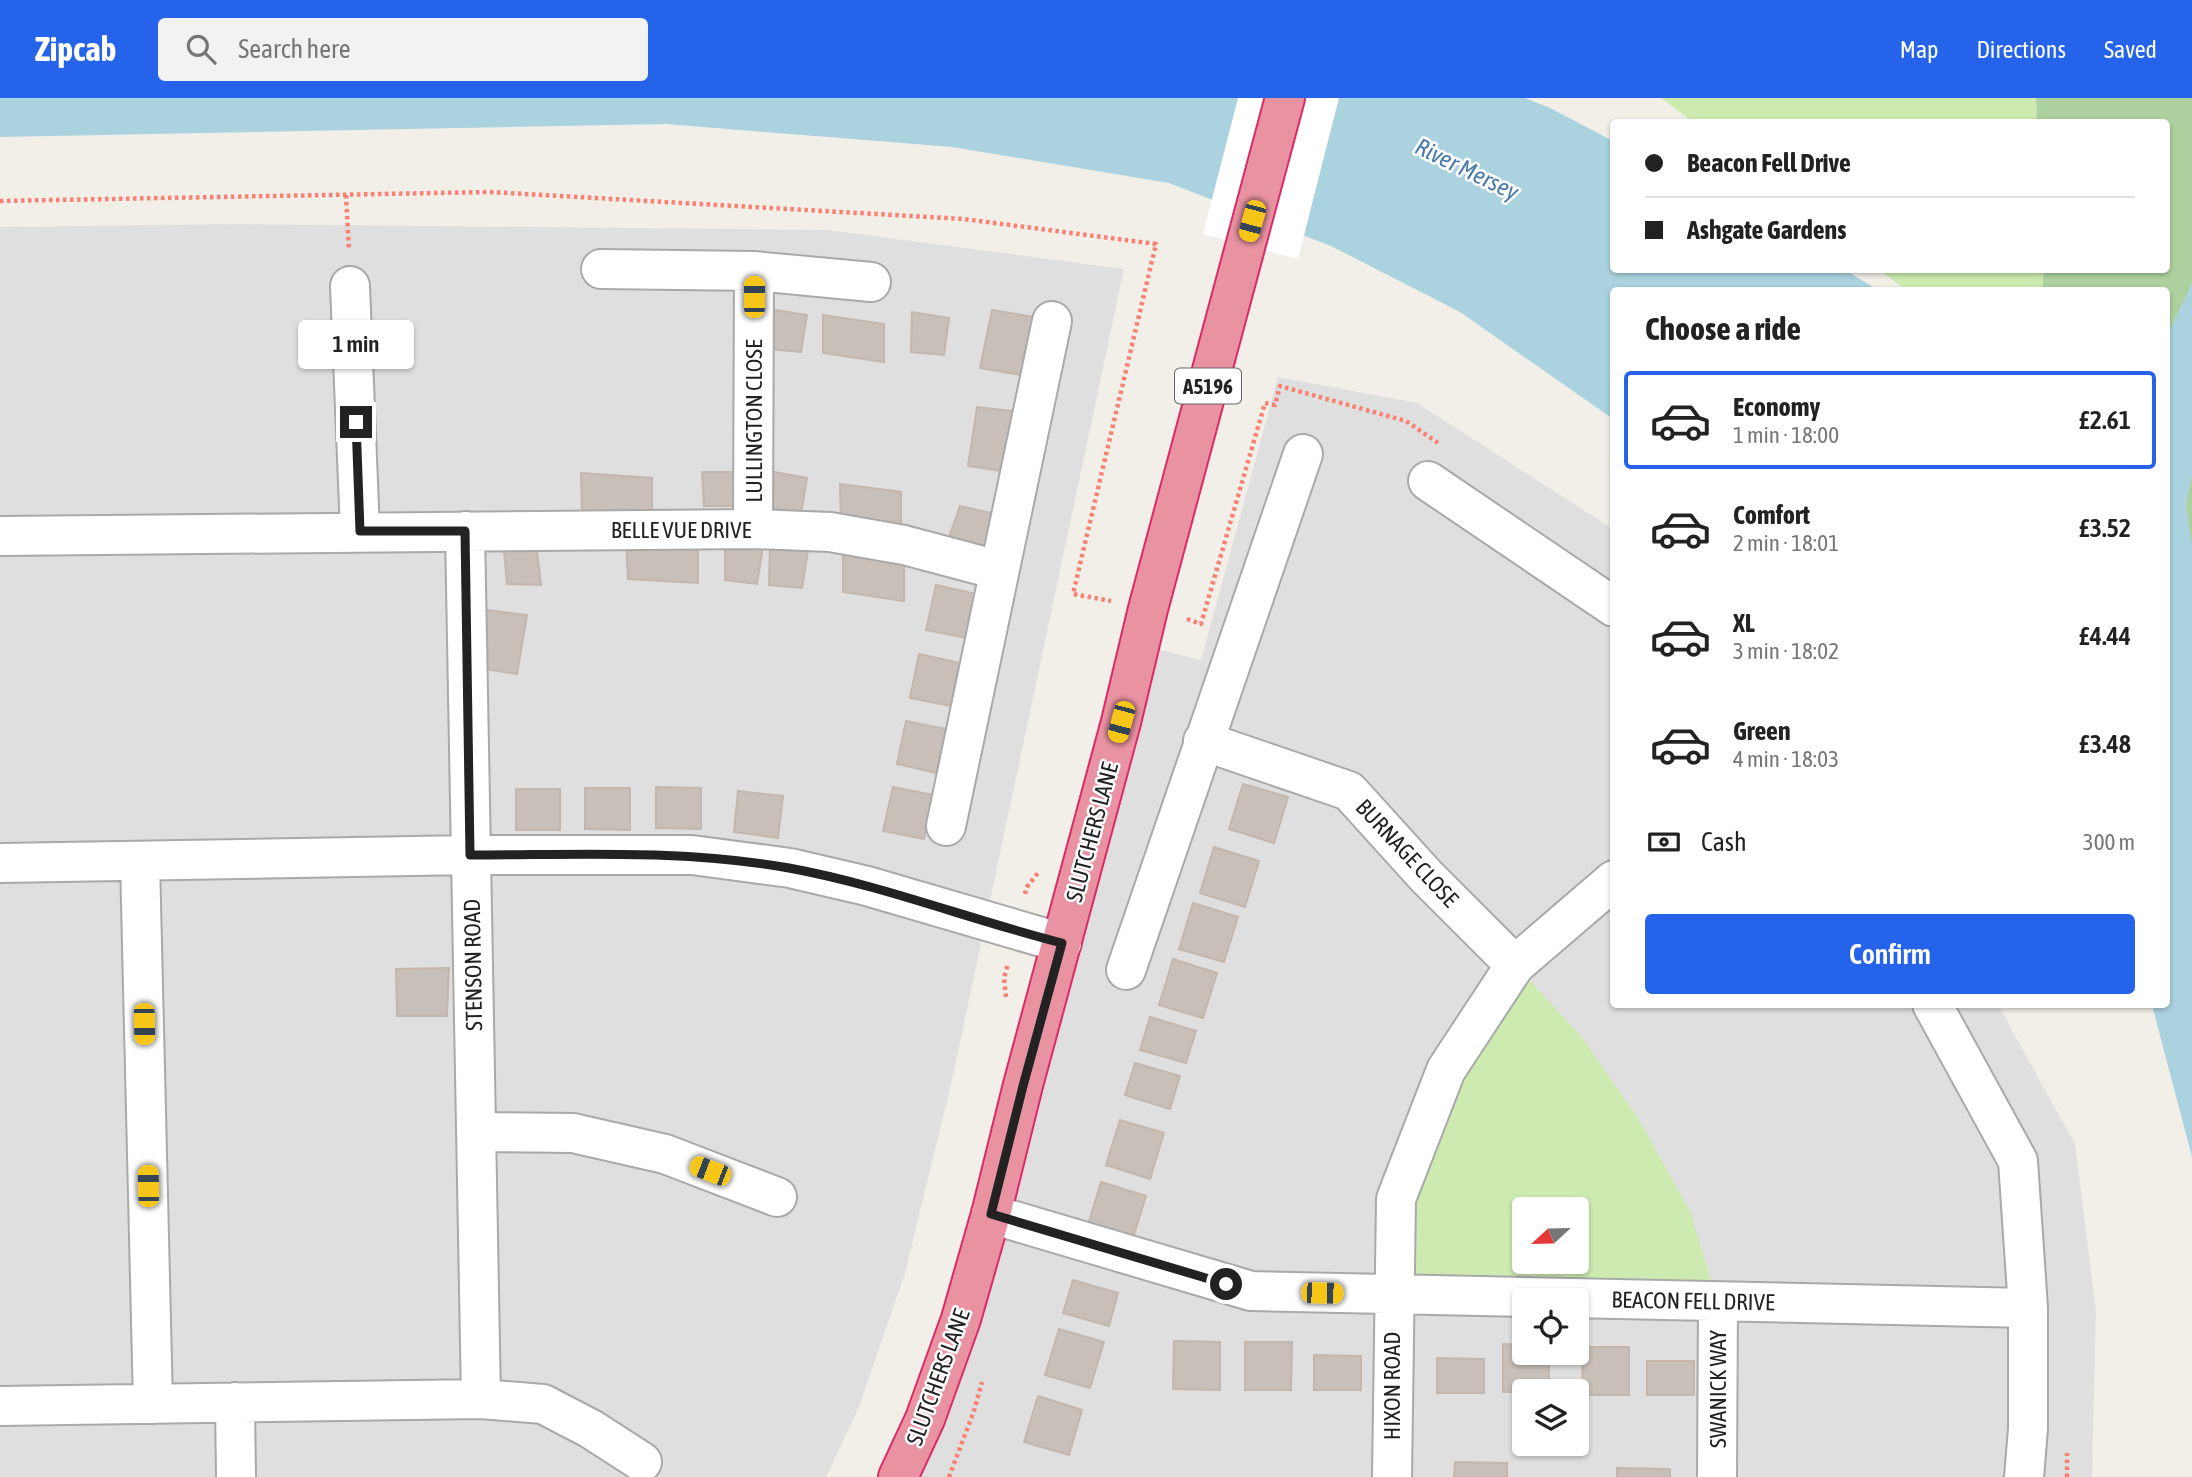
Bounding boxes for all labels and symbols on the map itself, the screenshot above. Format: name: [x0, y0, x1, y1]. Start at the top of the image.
water label: River Mersey: [1411, 132, 1523, 206]
car: [1237, 198, 1268, 244]
car: [744, 276, 765, 318]
callout: 1 min: [298, 320, 414, 370]
street label: LULLINGTON CLOSE: [741, 339, 767, 503]
road number: A5196: [1175, 368, 1241, 404]
route end: [340, 406, 372, 438]
street label: BELLE VUE DRIVE: [611, 517, 751, 543]
car: [1106, 699, 1137, 745]
street label: SLUTCHERS LANE: [1061, 759, 1123, 904]
street label: BURNAGE CLOSE: [1351, 794, 1464, 912]
street label: STENSON ROAD: [459, 899, 487, 1031]
car: [134, 1003, 155, 1045]
car: [687, 1154, 734, 1188]
car: [138, 1165, 159, 1207]
north arrow: [1512, 1197, 1589, 1274]
route start: [1210, 1268, 1242, 1300]
car: [1301, 1282, 1344, 1304]
street label: BEACON FELL DRIVE: [1611, 1287, 1775, 1315]
street label: SLUTCHERS LANE: [901, 1305, 975, 1449]
street label: SWANICK WAY: [1705, 1329, 1731, 1448]
street label: HIXON ROAD: [1379, 1332, 1405, 1440]

